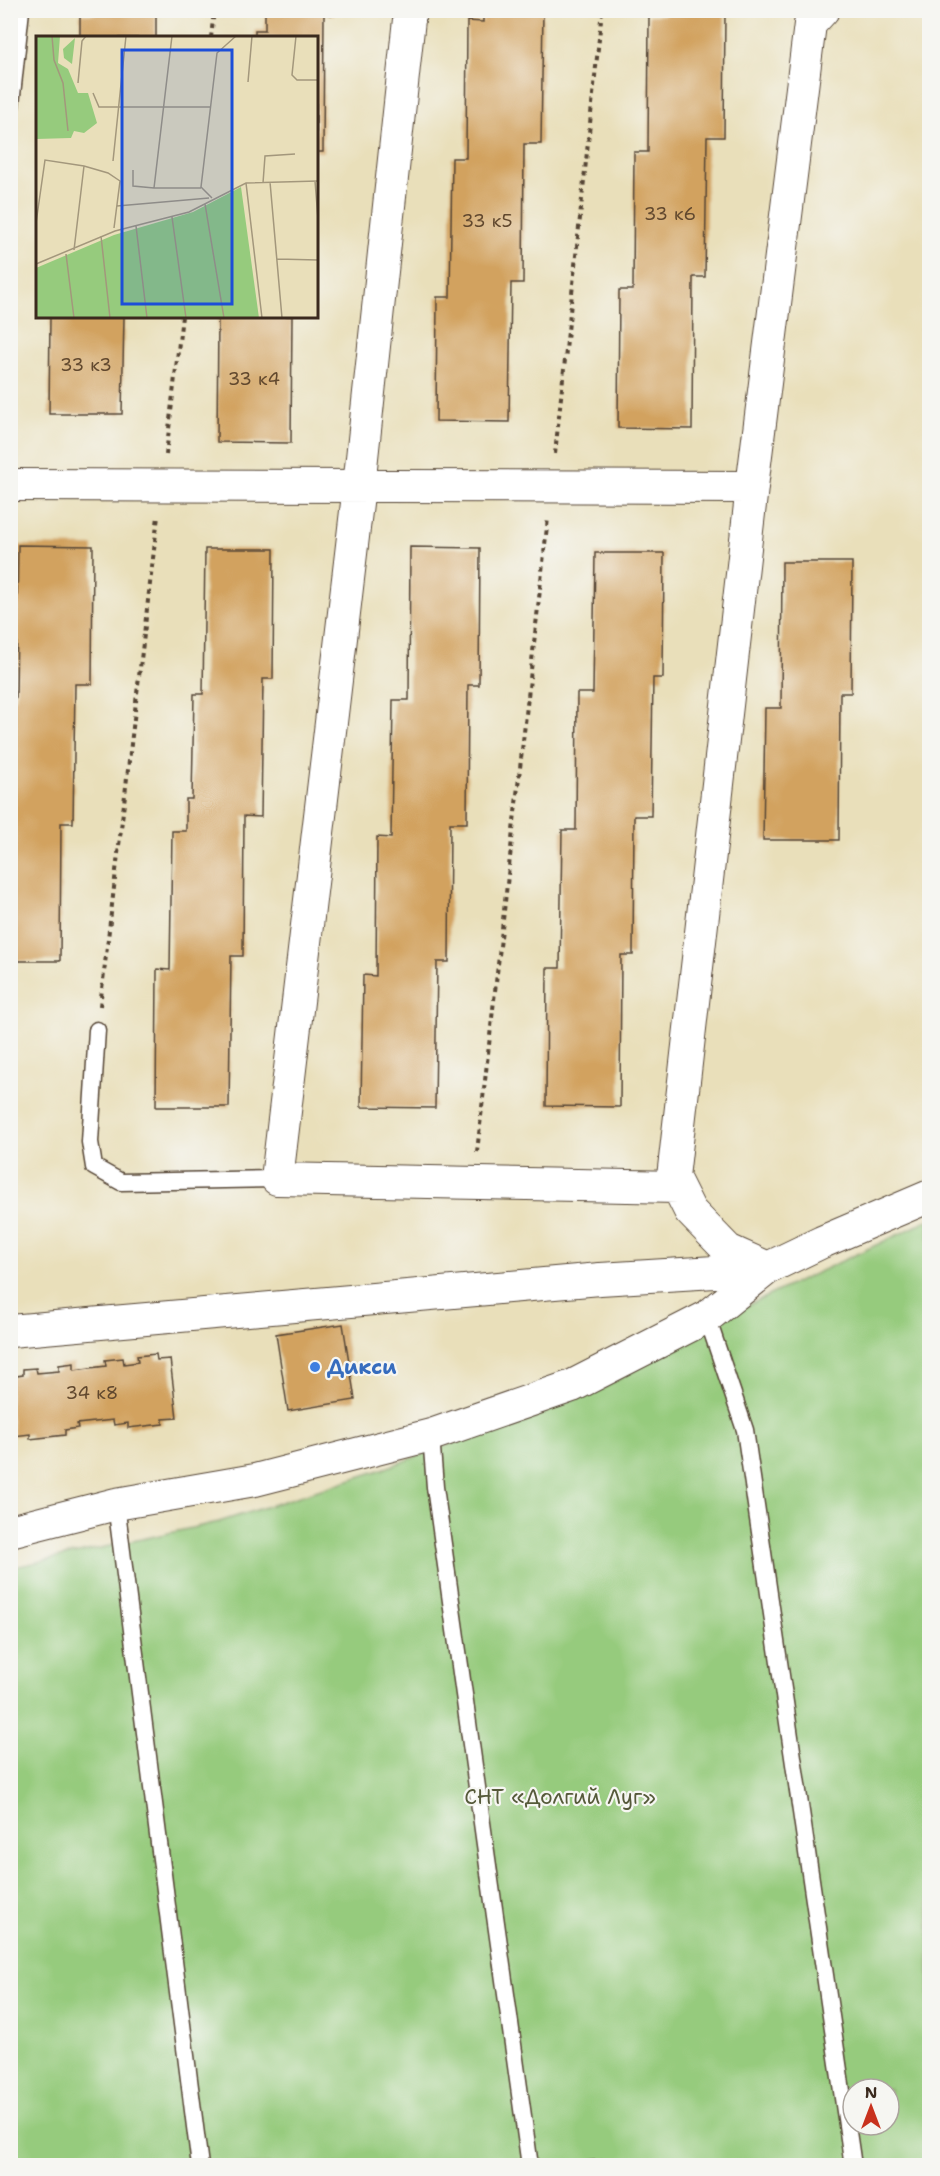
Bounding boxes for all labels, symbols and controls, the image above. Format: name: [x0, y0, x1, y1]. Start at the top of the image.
inset map: [36, 36, 318, 318]
house number: 33 к6: [644, 202, 696, 226]
house number: 33 к5: [462, 209, 512, 233]
house number: 33 к3: [60, 353, 112, 377]
house number: 33 к4: [228, 367, 280, 391]
place label: Дикси: [327, 1353, 397, 1381]
marker: Дикси: [308, 1360, 322, 1374]
house number: 34 к8: [66, 1381, 118, 1405]
park label: СНТ «Долгий Луг»: [464, 1783, 656, 1811]
north arrow: [841, 2077, 901, 2137]
text: N: [865, 2082, 877, 2103]

